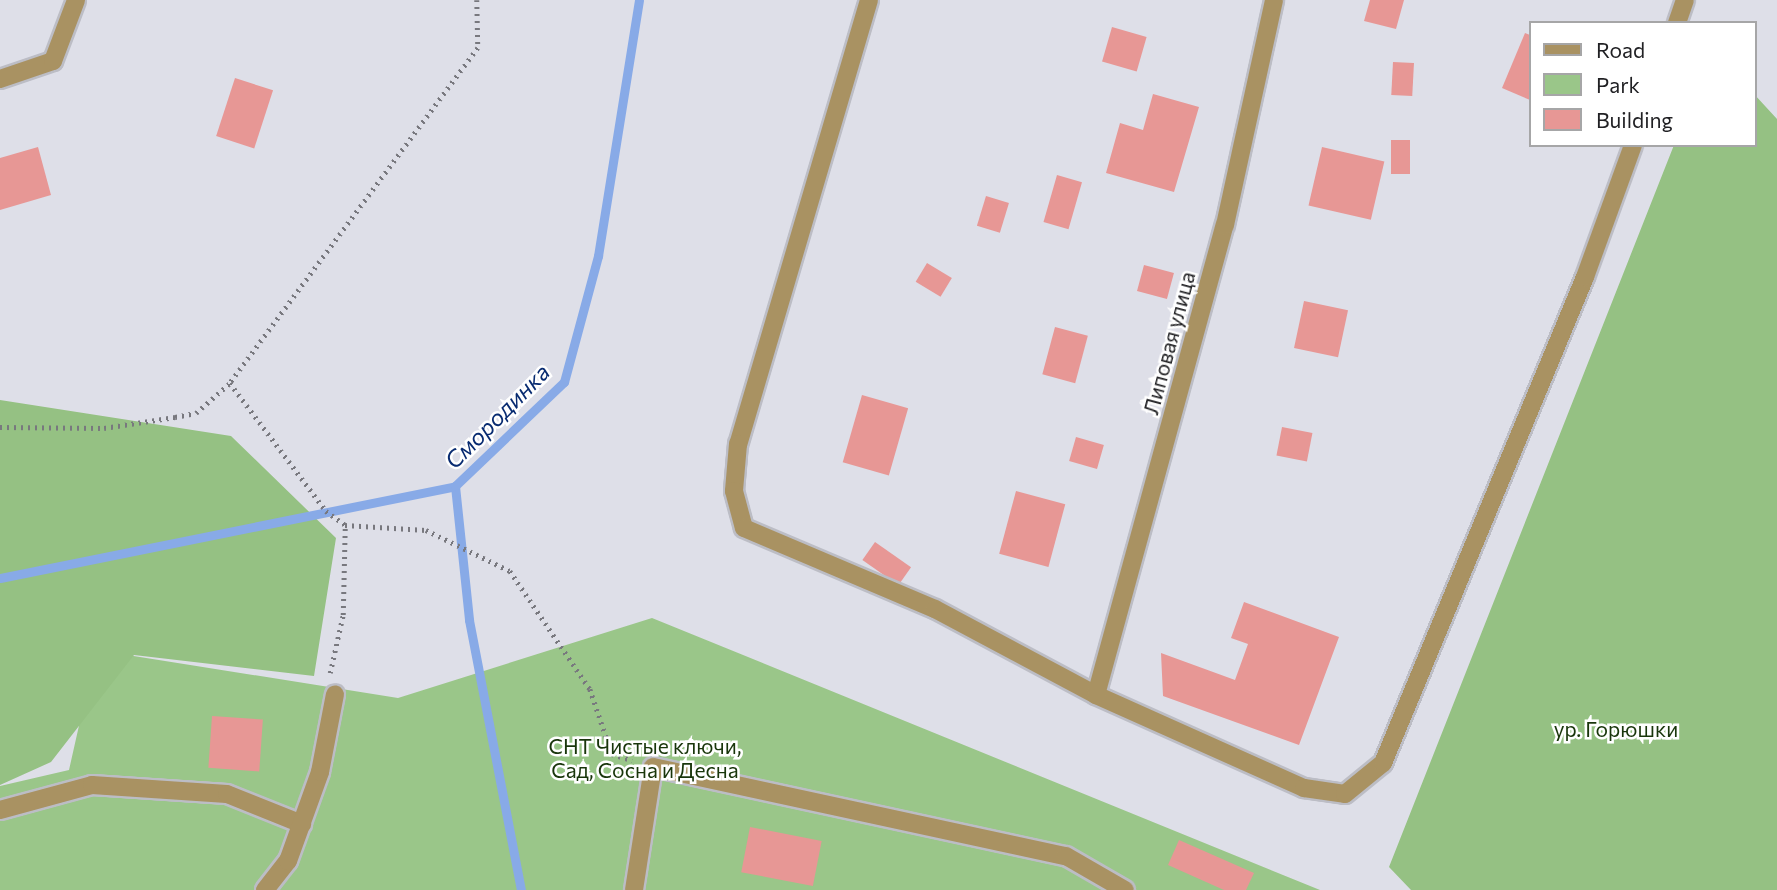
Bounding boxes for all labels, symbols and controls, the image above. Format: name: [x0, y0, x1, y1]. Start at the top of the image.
legend: [1528, 21, 1756, 147]
text: Road: [1596, 37, 1645, 62]
text: Park: [1596, 72, 1640, 97]
text: Building: [1596, 107, 1673, 132]
street label: Липовая улица: [1138, 269, 1200, 417]
water label: Смородинка: [439, 358, 555, 474]
park label: ур. Горюшки: [1554, 716, 1678, 742]
park label: СНТ Чистые ключи, Сад, Сосна и Десна: [548, 733, 742, 783]

